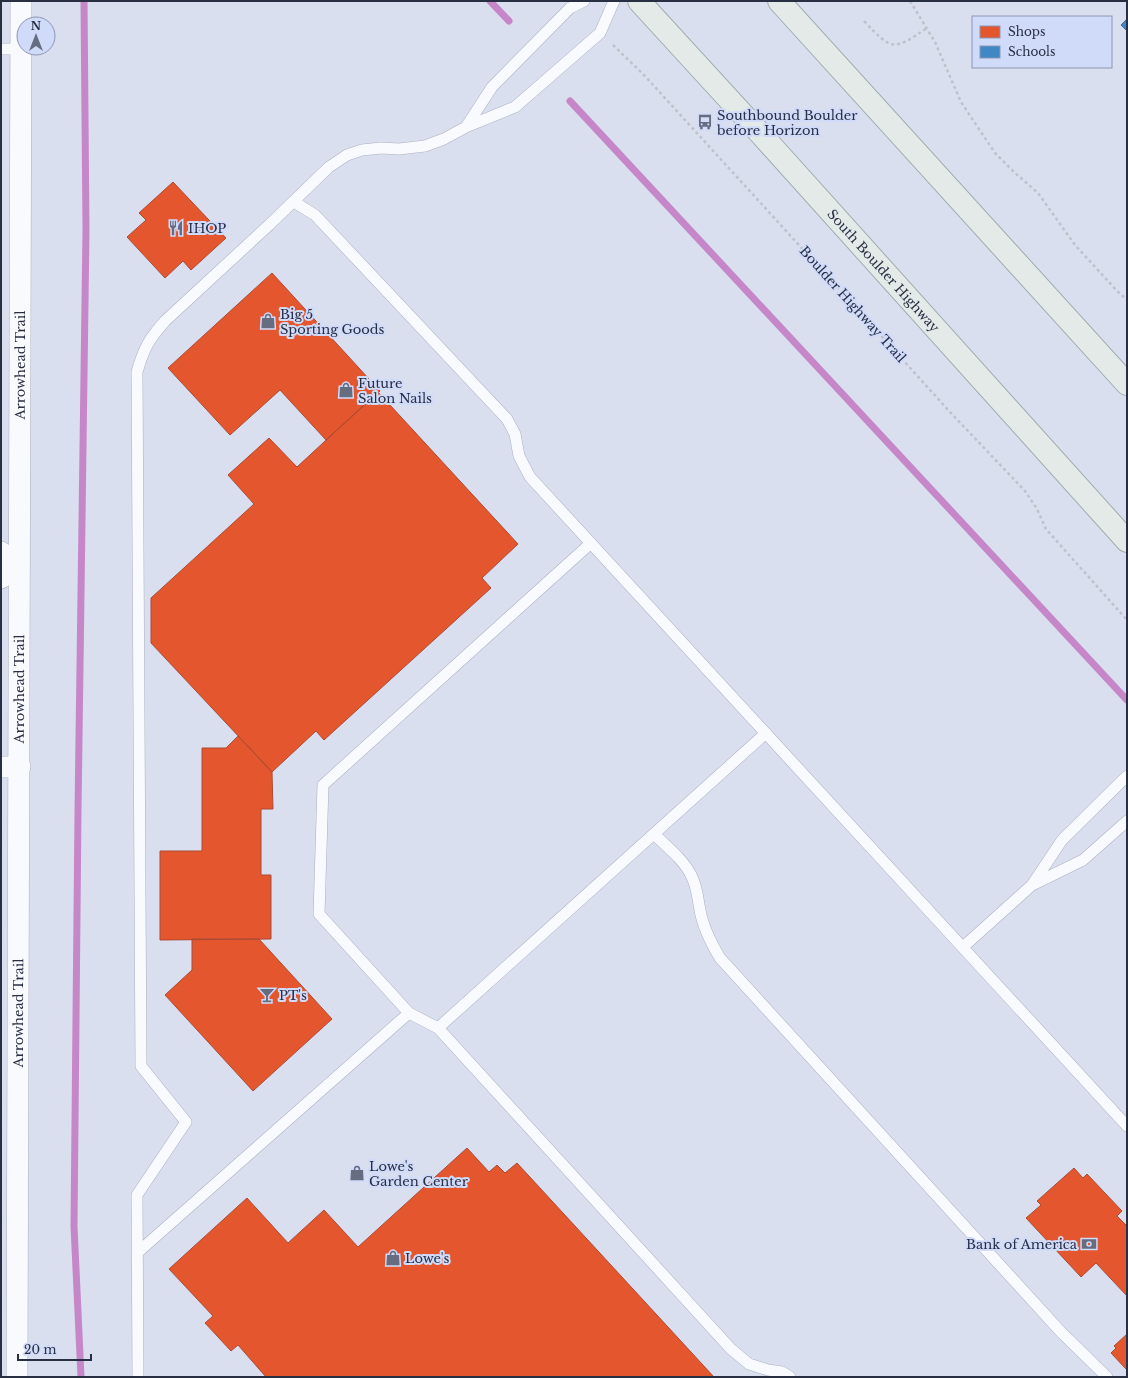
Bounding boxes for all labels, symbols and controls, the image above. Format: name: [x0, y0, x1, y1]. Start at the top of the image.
north arrow: [16, 16, 56, 56]
legend: [972, 16, 1112, 68]
text: N: [31, 19, 42, 33]
text: Shops: [1008, 24, 1045, 39]
text: Schools: [1008, 44, 1055, 59]
place label: Southbound Boulder before Horizon: [716, 107, 858, 139]
bus stop icon: Southbound Boulder before Horizon: [696, 113, 714, 131]
street label: South Boulder Highway: [824, 206, 943, 336]
restaurant icon: IHOP: [167, 219, 185, 237]
place label: IHOP: [188, 220, 226, 237]
street label: Boulder Highway Trail: [796, 243, 909, 366]
place label: Big 5 Sporting Goods: [280, 306, 385, 338]
street label: Arrowhead Trail: [12, 311, 29, 420]
shop icon: Big 5 Sporting Goods: [259, 312, 277, 330]
place label: Future Salon Nails: [358, 375, 432, 407]
shop icon: Future Salon Nails: [337, 381, 355, 399]
street label: Arrowhead Trail: [11, 635, 28, 744]
street label: Arrowhead Trail: [10, 959, 27, 1068]
bar icon: PT's: [258, 986, 276, 1004]
place label: PT's: [279, 987, 307, 1004]
place label: Lowe's Garden Center: [369, 1158, 469, 1190]
shop icon: Lowe's Garden Center: [348, 1164, 366, 1182]
bank icon: Bank of America: [1080, 1235, 1098, 1253]
place label: Bank of America: [966, 1236, 1078, 1253]
shop icon: Lowe's: [384, 1249, 402, 1267]
place label: Lowe's: [405, 1250, 449, 1267]
scale bar: [18, 1336, 91, 1362]
text: 20 m: [24, 1342, 56, 1357]

